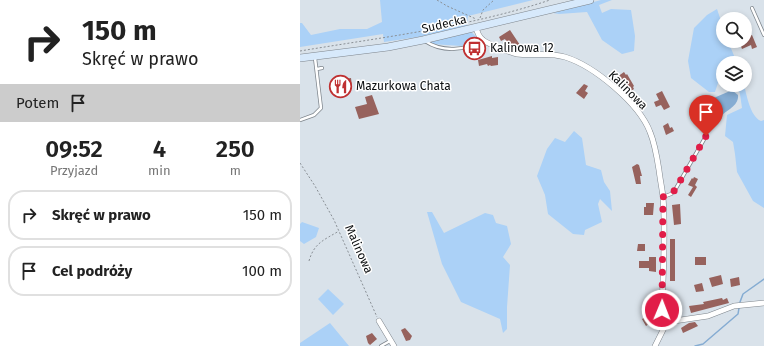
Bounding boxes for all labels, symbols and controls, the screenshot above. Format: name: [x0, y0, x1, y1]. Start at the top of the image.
street label: Sudecka: [420, 12, 468, 36]
map controls: [716, 12, 752, 92]
button: search: [716, 12, 752, 48]
text: 150 m: [82, 14, 157, 47]
icon: right: [16, 16, 68, 68]
bus stop icon: Kalinowa 12: [462, 35, 488, 61]
place label: Kalinowa 12: [490, 41, 554, 55]
text: Skręć w prawo: [82, 48, 198, 70]
button: layers: [716, 56, 752, 92]
street label: Kalinowa: [606, 68, 650, 112]
restaurant icon: Mazurkowa Chata: [327, 73, 353, 99]
place label: Mazurkowa Chata: [356, 79, 451, 93]
icon: arrive: [67, 92, 89, 114]
text: Potem: [16, 94, 59, 112]
pin: [689, 95, 723, 136]
icon: arrive: [695, 101, 717, 123]
text: 09:52: [45, 135, 103, 163]
text: 4: [153, 135, 166, 163]
text: 250: [216, 135, 255, 163]
text: Przyjazd: [50, 163, 98, 178]
text: min: [148, 163, 171, 178]
text: m: [230, 163, 241, 178]
icon: right: [18, 204, 40, 226]
text: Skręć w prawo: [52, 206, 151, 224]
text: 150 m: [243, 206, 282, 224]
street label: Malinowa: [342, 223, 376, 275]
icon: arrive: [18, 260, 40, 282]
text: Cel podróży: [52, 262, 132, 280]
text: 100 m: [242, 262, 282, 280]
position arrow: [641, 289, 683, 331]

